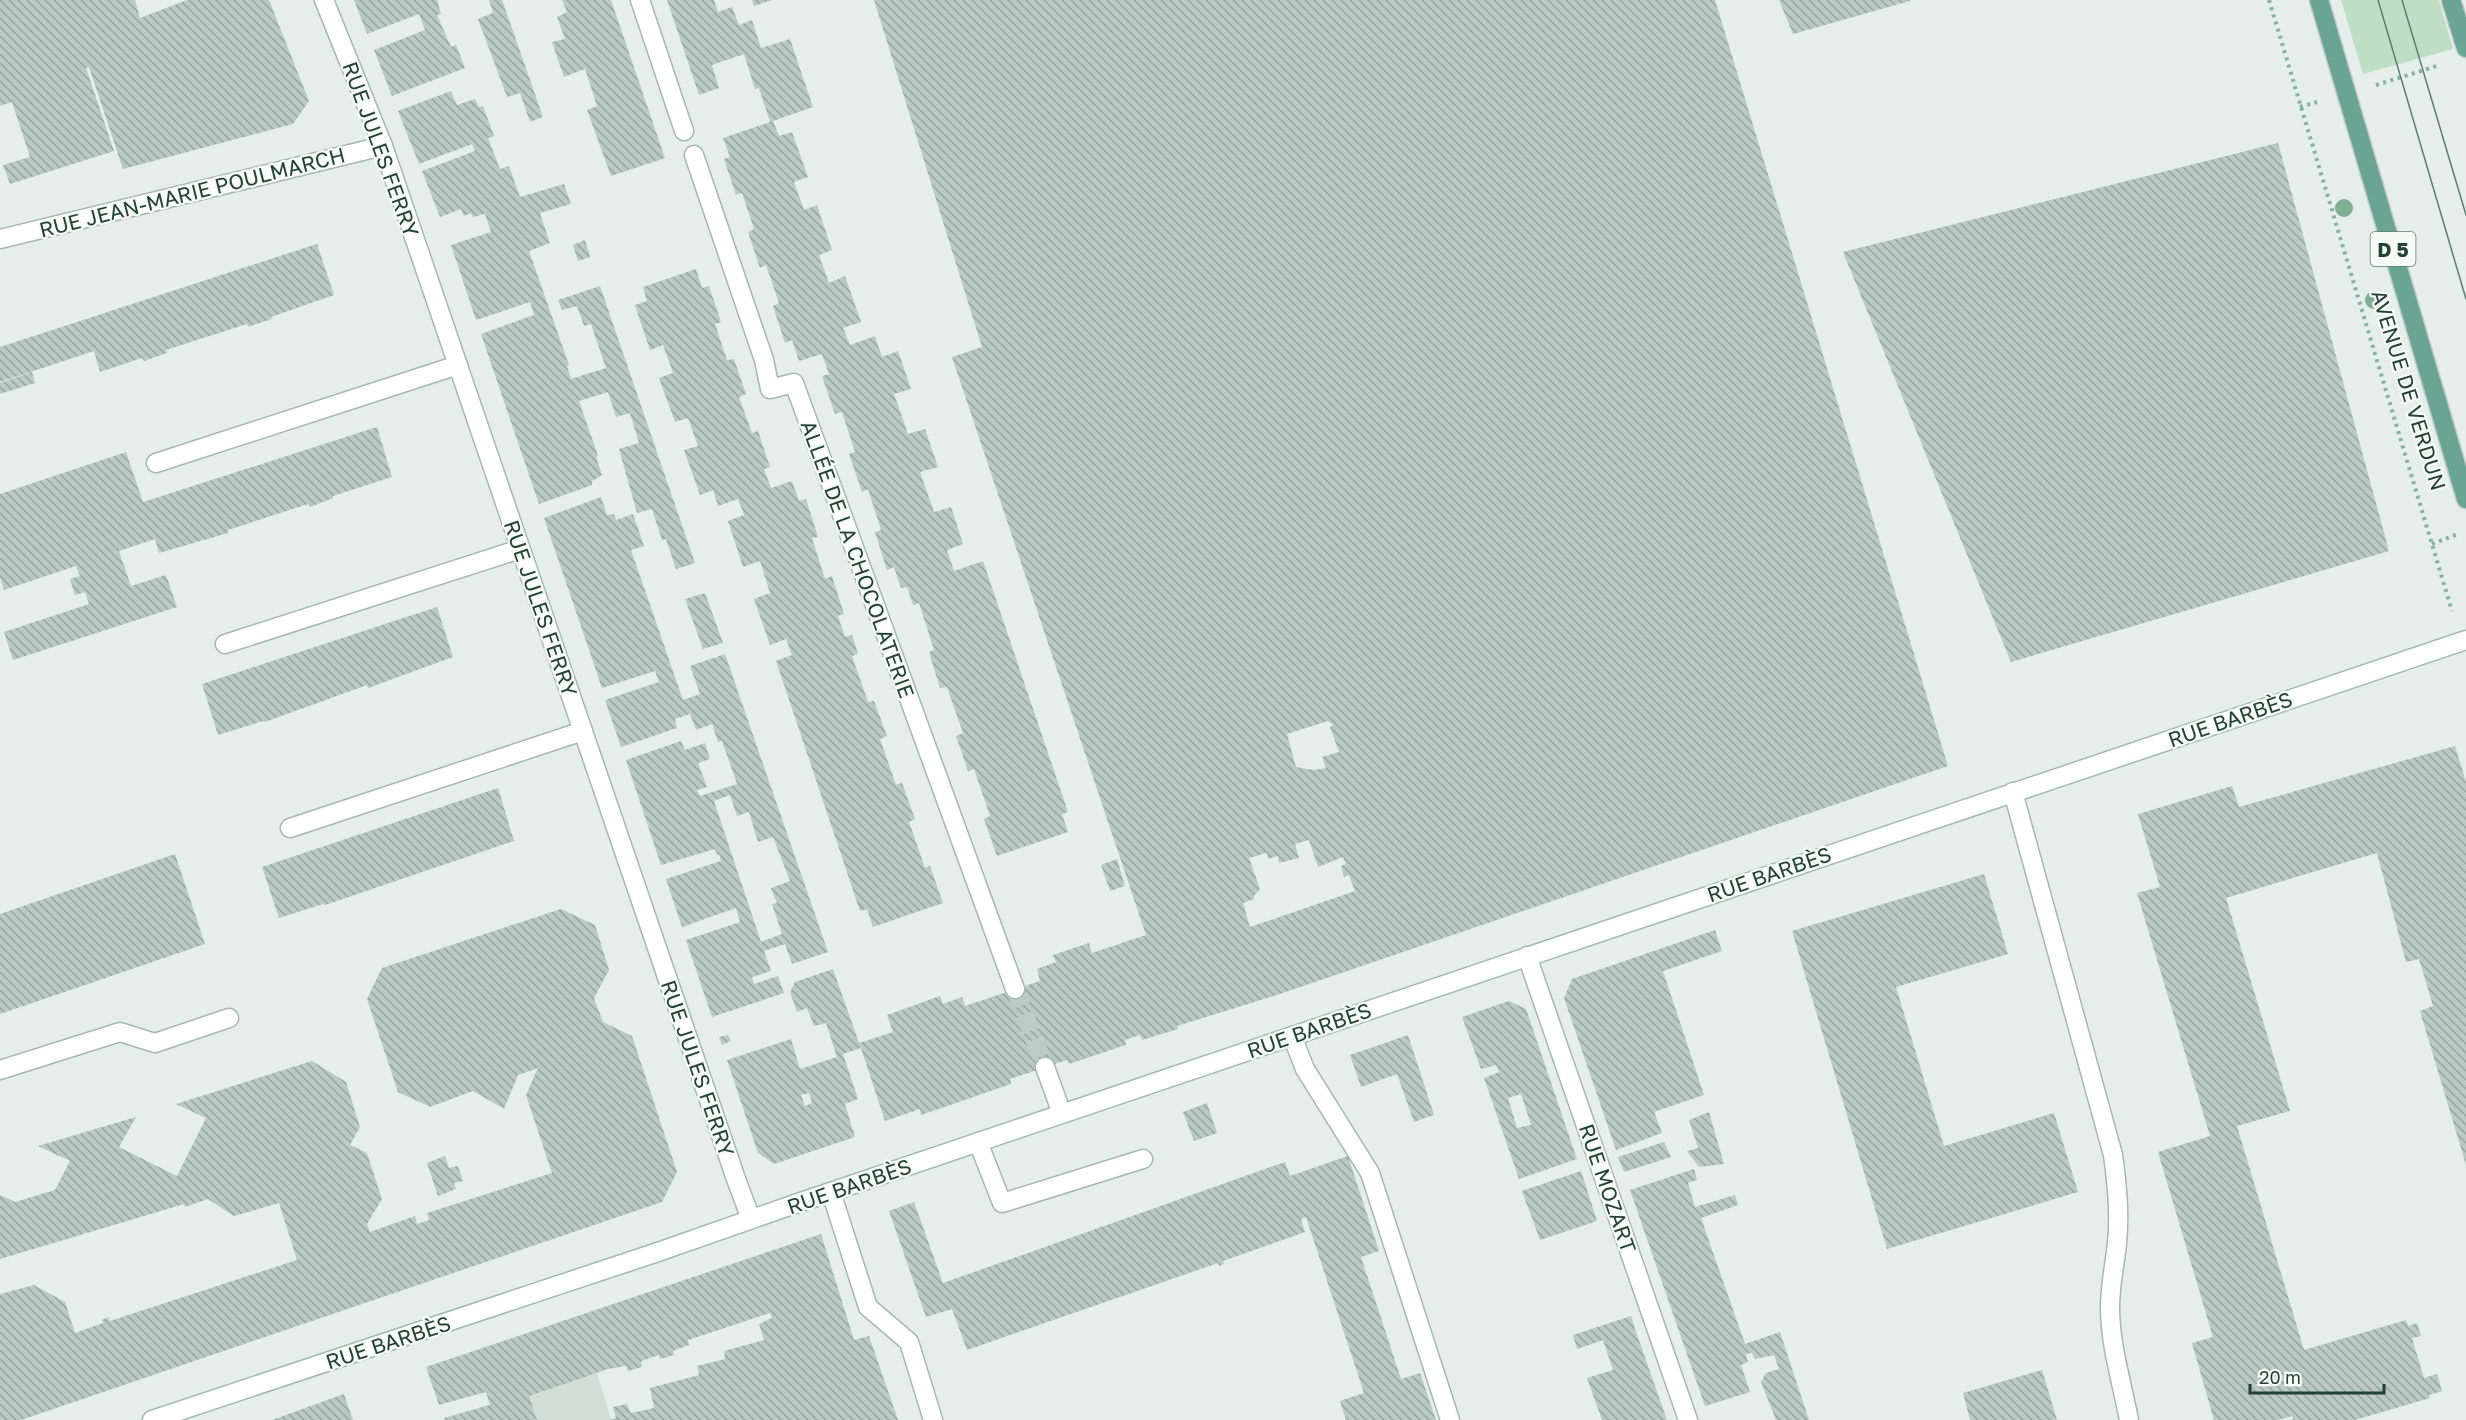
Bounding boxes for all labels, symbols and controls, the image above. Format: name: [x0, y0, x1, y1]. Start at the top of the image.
street label: RUE JULES FERRY: [337, 58, 425, 241]
street label: RUE JEAN-MARIE POULMARCH: [36, 141, 348, 243]
road number: D 5: [2370, 232, 2416, 266]
street label: AVENUE DE VERDUN: [2366, 287, 2452, 493]
street label: ALLÉE DE LA CHOCOLATERIE: [796, 417, 920, 701]
street label: RUE JULES FERRY: [499, 516, 584, 700]
street label: RUE BARBÈS: [2164, 686, 2296, 752]
street label: RUE BARBÈS: [1703, 841, 1835, 907]
street label: RUE JULES FERRY: [656, 976, 741, 1160]
street label: RUE BARBÈS: [1243, 997, 1375, 1063]
street label: RUE MOZART: [1574, 1120, 1642, 1256]
street label: RUE BARBÈS: [783, 1153, 915, 1219]
street label: RUE BARBÈS: [322, 1310, 454, 1374]
scale bar: [2250, 1357, 2384, 1395]
text: 20 m: [2259, 1366, 2301, 1388]

